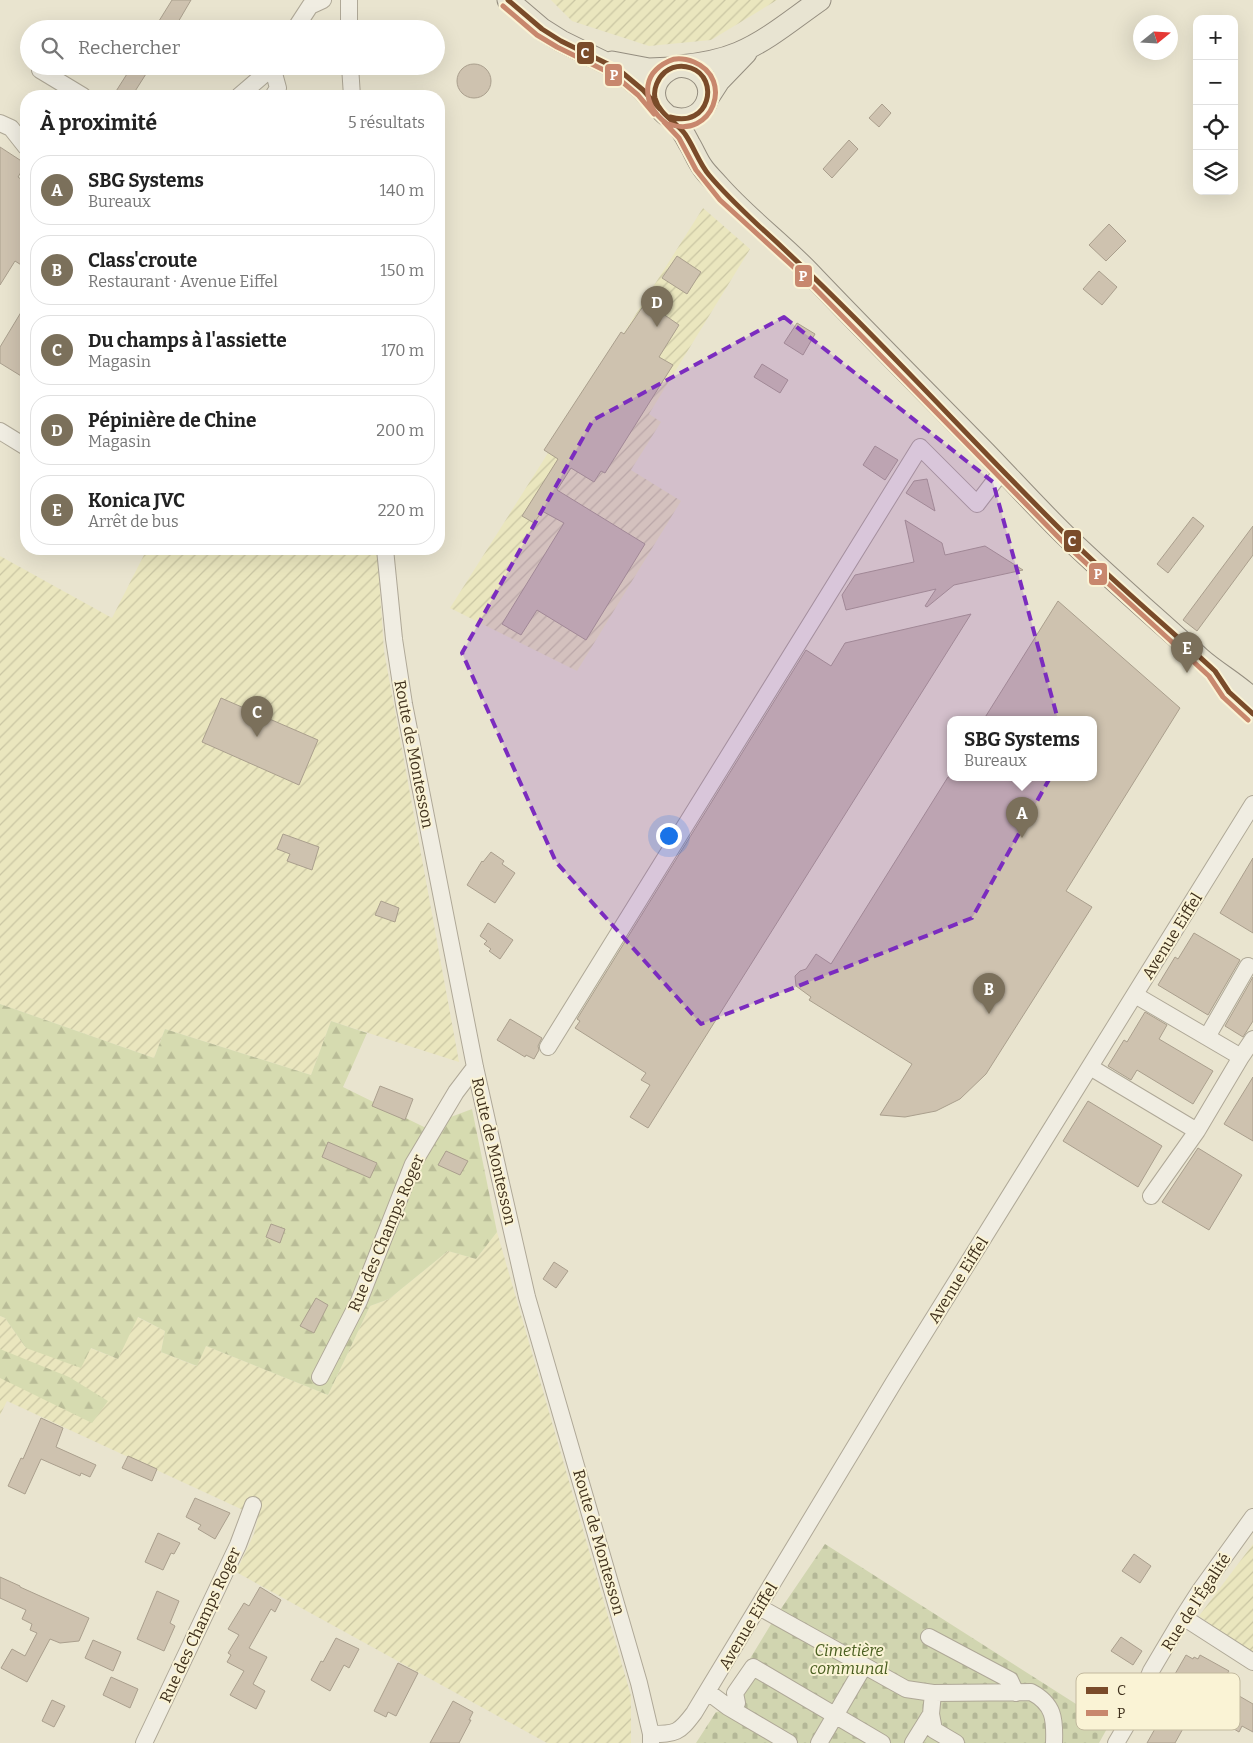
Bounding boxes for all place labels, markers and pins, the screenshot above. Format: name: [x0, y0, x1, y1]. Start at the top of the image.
pin: D: [641, 286, 673, 327]
pin: E: [1171, 632, 1203, 673]
pin: C: [241, 696, 273, 737]
pin: A: [1006, 797, 1038, 838]
pin: B: [973, 973, 1005, 1014]

